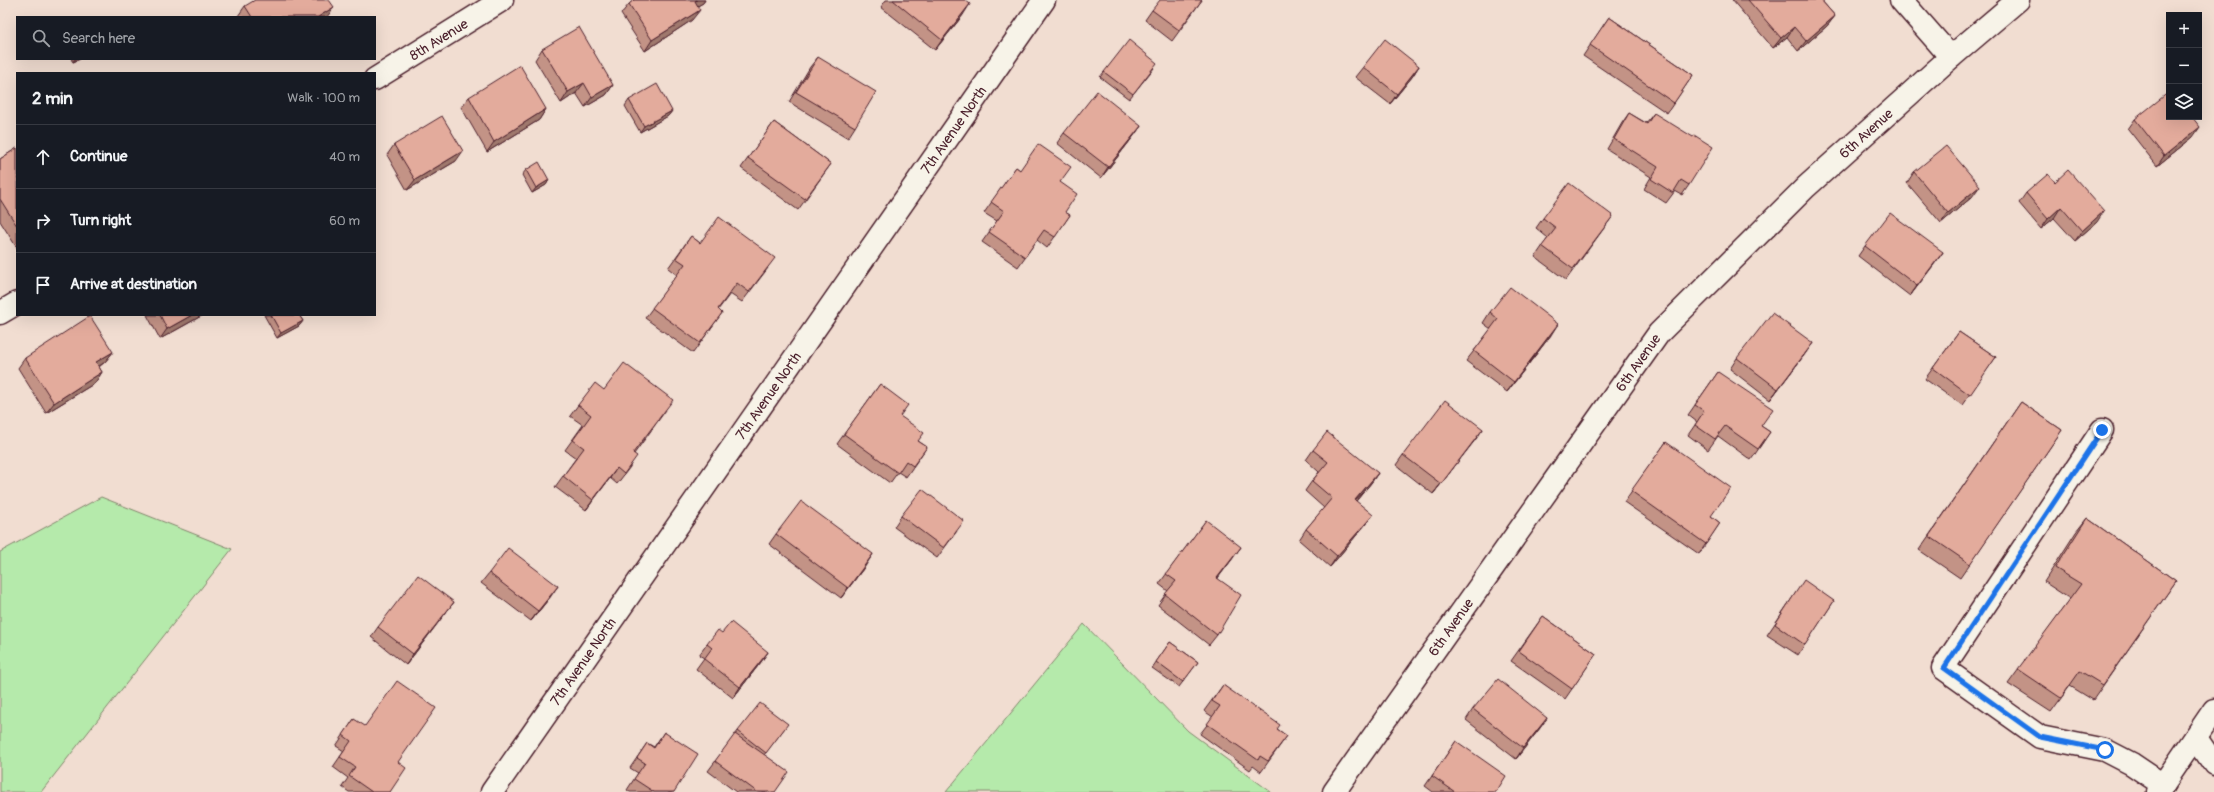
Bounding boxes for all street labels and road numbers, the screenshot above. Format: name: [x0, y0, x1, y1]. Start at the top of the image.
street label: 8th Avenue: [407, 15, 471, 64]
street label: 7th Avenue North: [917, 83, 990, 177]
street label: 6th Avenue: [1836, 105, 1897, 162]
street label: 6th Avenue: [1612, 331, 1665, 395]
street label: 7th Avenue North: [732, 349, 805, 443]
street label: 6th Avenue: [1425, 595, 1477, 659]
street label: 7th Avenue North: [547, 615, 620, 709]

